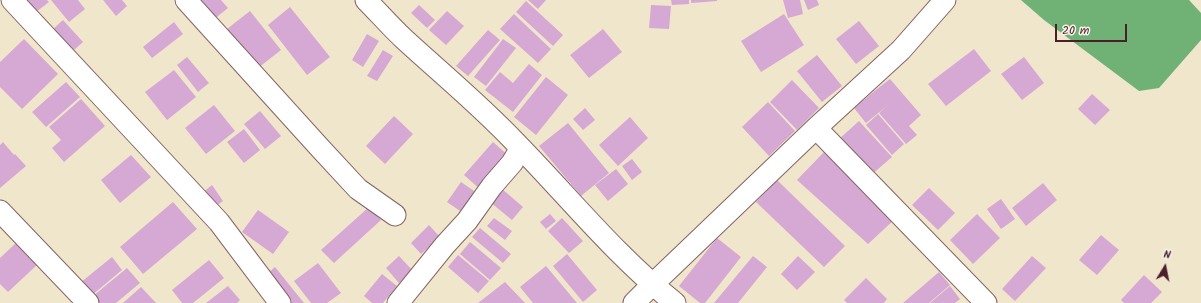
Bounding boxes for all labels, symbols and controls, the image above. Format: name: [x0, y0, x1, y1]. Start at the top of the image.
scale bar: [1057, 16, 1129, 42]
text: 20 m: [1062, 21, 1089, 40]
text: N: [1162, 246, 1172, 265]
north arrow: [1145, 247, 1185, 287]

